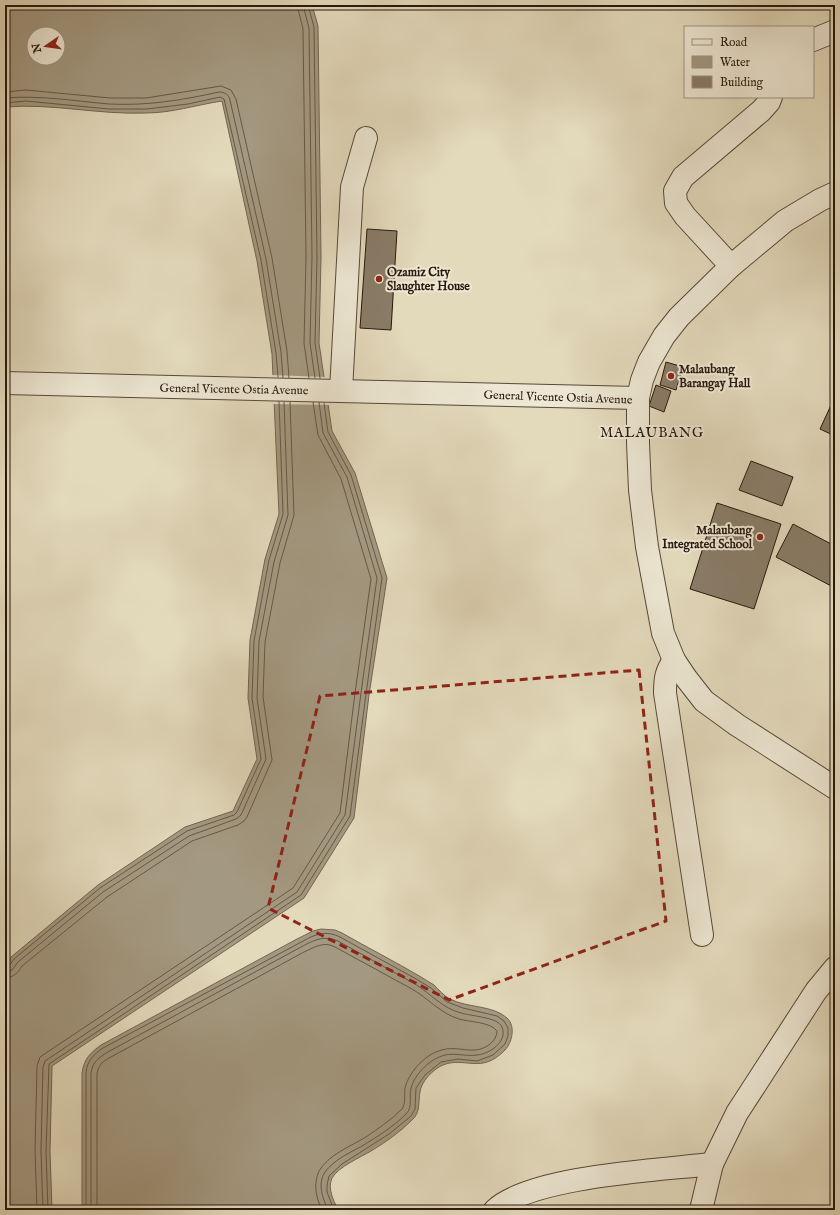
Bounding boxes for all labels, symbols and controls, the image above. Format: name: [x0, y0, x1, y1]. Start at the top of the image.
north arrow: [26, 26, 66, 66]
legend: [684, 26, 814, 98]
text: Road: [720, 35, 748, 50]
text: N: [29, 41, 45, 55]
text: Water: [720, 55, 751, 70]
text: Building: [720, 75, 764, 90]
place label: Ozamiz City Slaughter House: [387, 265, 470, 295]
marker: Ozamiz City Slaughter House: [374, 274, 384, 284]
place label: Malaubang Barangay Hall: [679, 362, 751, 392]
marker: Malaubang Barangay Hall: [666, 371, 676, 381]
street label: General Vicente Ostia Avenue: [160, 381, 309, 398]
street label: General Vicente Ostia Avenue: [483, 387, 633, 408]
district label: MALAUBANG: [600, 424, 704, 442]
place label: Malaubang Integrated School: [662, 523, 753, 553]
marker: Malaubang Integrated School: [755, 532, 765, 542]

